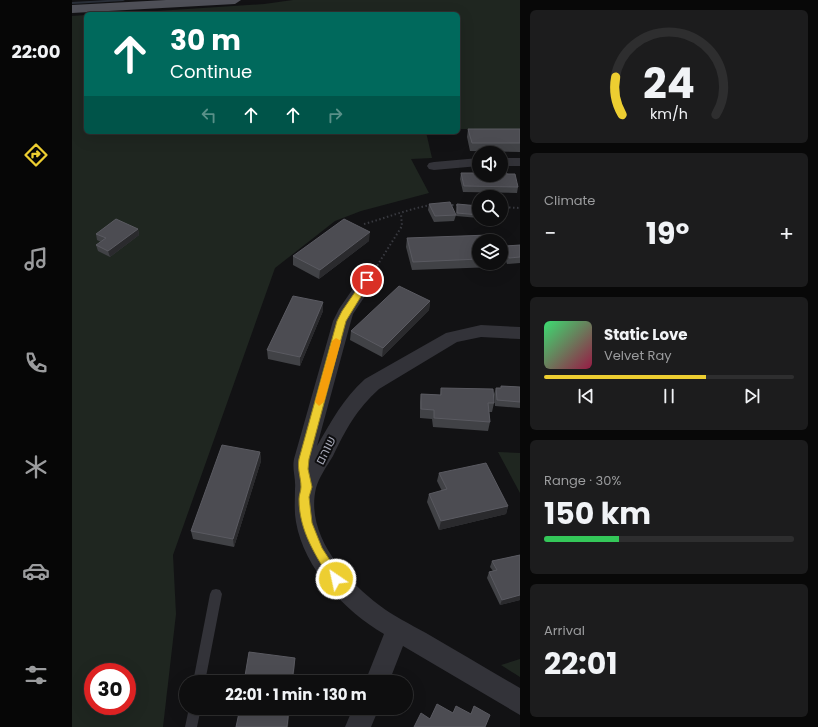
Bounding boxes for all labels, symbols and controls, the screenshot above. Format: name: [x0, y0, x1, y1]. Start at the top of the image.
text: 30 m: [170, 21, 241, 60]
icon: ahead: [104, 28, 156, 80]
text: 22:00: [11, 39, 61, 64]
text: 24: [643, 54, 695, 113]
text: Continue: [170, 59, 252, 84]
text: km/h: [650, 103, 688, 123]
icon: left: [198, 104, 220, 126]
icon: ahead: [240, 104, 262, 126]
icon: ahead: [282, 104, 304, 126]
icon: right: [324, 104, 346, 126]
icon: directions: [22, 141, 50, 169]
map controls: [472, 146, 508, 270]
button: sound: [472, 146, 508, 182]
button: search: [472, 190, 508, 226]
text: Climate: [544, 191, 595, 210]
text: 19°: [646, 212, 689, 255]
text: −: [544, 218, 556, 249]
text: +: [779, 218, 794, 249]
button: layers: [472, 234, 508, 270]
icon: music: [22, 245, 50, 273]
pin: [350, 263, 384, 297]
icon: arrive: [356, 269, 378, 291]
text: Static Love: [604, 324, 688, 345]
text: Velvet Ray: [604, 346, 672, 365]
icon: phone: [22, 349, 50, 377]
icon: previous: [575, 385, 597, 407]
icon: pause: [658, 385, 680, 407]
icon: next: [741, 385, 763, 407]
street label: שוהם: [310, 433, 341, 468]
icon: climate: [22, 453, 50, 481]
text: Range · 30%: [544, 471, 621, 490]
text: 150 km: [544, 492, 651, 535]
icon: car: [22, 557, 50, 585]
position arrow: [315, 558, 357, 600]
text: Arrival: [544, 621, 585, 640]
text: 22:01: [544, 642, 618, 685]
icon: filters: [22, 661, 50, 689]
speed limit sign: 30: [84, 663, 136, 715]
text: 22:01 · 1 min · 130 m: [225, 684, 367, 705]

